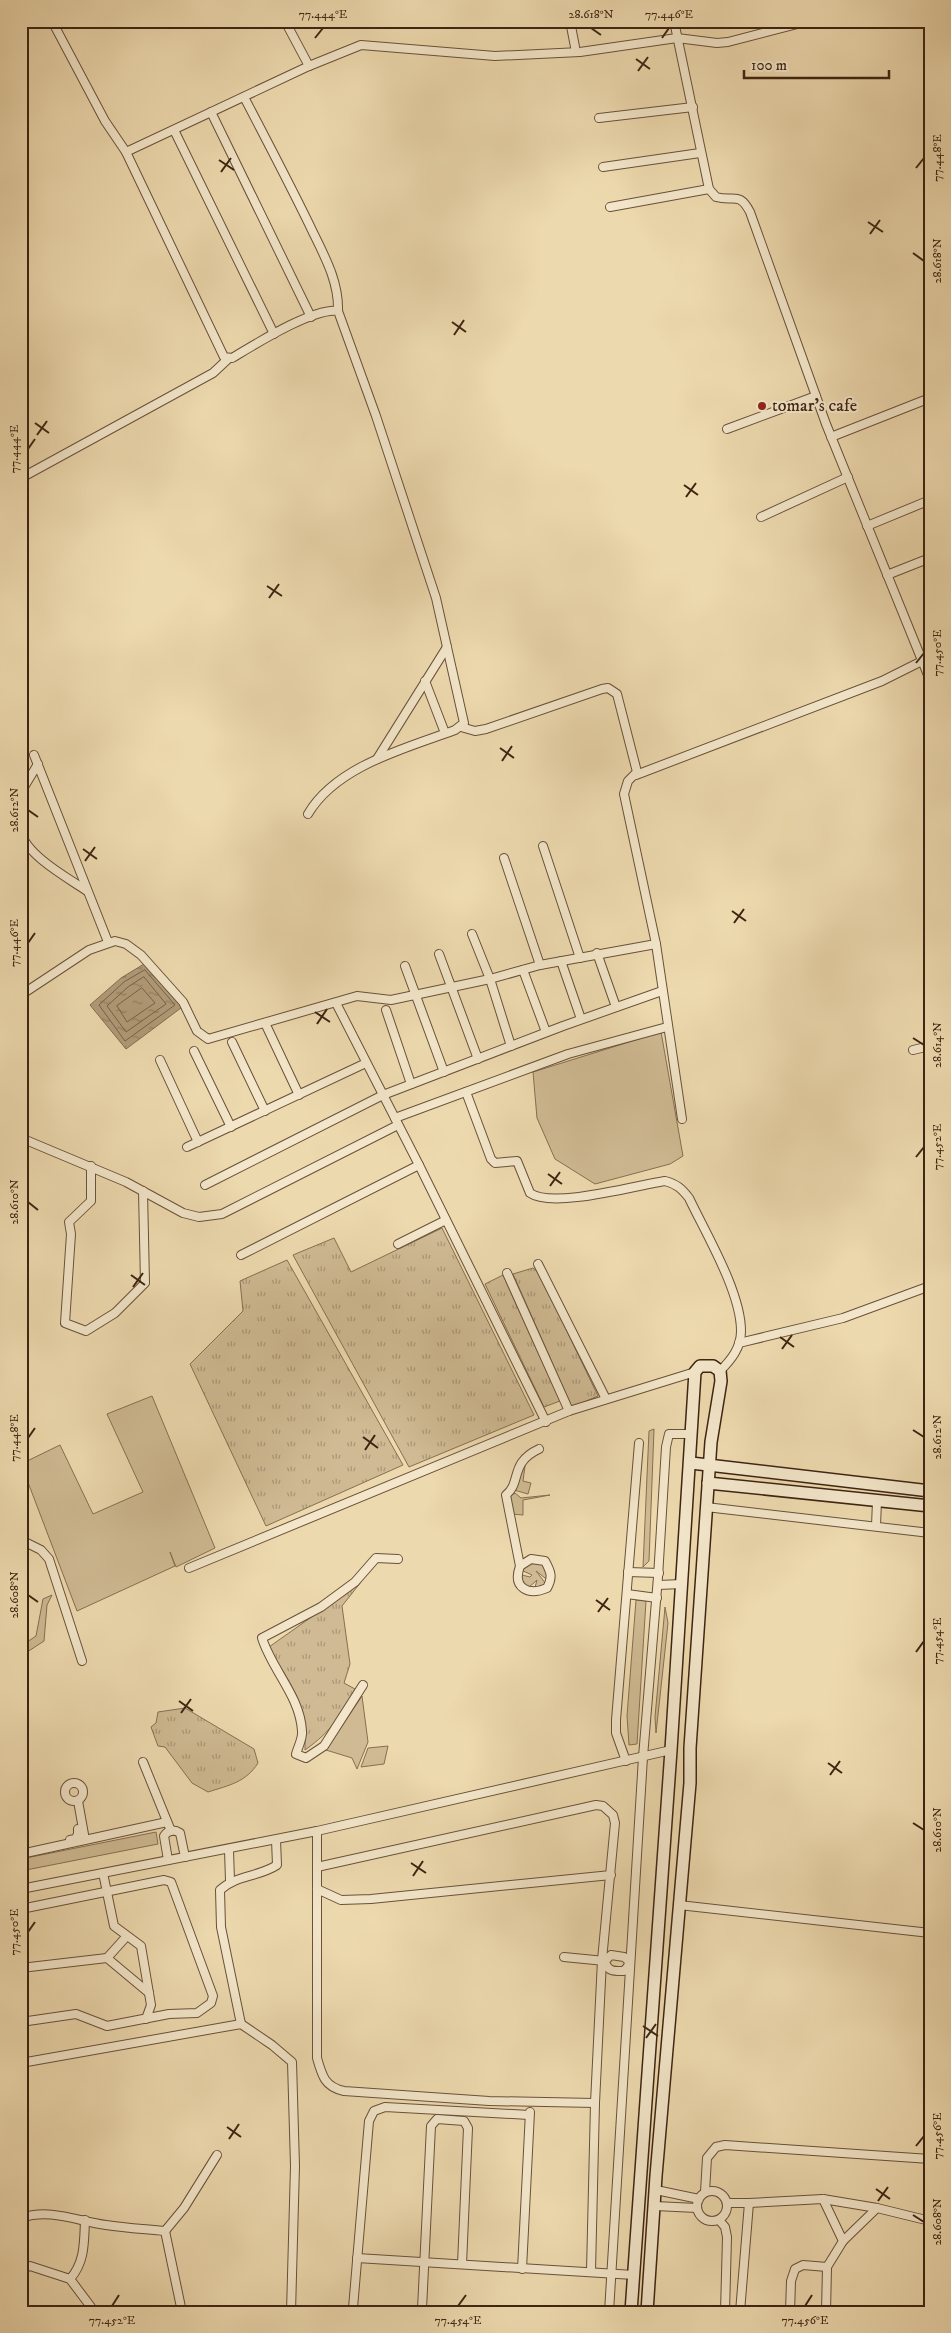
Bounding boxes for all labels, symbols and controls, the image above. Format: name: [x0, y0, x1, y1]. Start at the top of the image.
text: 77.444°E: [299, 7, 348, 22]
text: 28.618°N: [568, 7, 614, 22]
text: 77.446°E: [645, 7, 693, 22]
scale bar: [744, 48, 888, 80]
text: 100 m: [751, 56, 787, 75]
text: 77.448°E: [930, 134, 945, 182]
text: 28.618°N: [930, 238, 945, 284]
place label: tomar's cafe: [772, 395, 857, 417]
marker: tomar's cafe: [756, 400, 768, 412]
text: 77.444°E: [7, 424, 22, 473]
text: 77.450°E: [930, 629, 945, 677]
text: 28.612°N: [7, 787, 22, 832]
text: 77.446°E: [7, 919, 22, 967]
text: 28.614°N: [930, 1022, 945, 1068]
text: 77.452°E: [930, 1123, 945, 1170]
text: 28.610°N: [7, 1179, 22, 1225]
text: 77.448°E: [7, 1414, 22, 1462]
text: 28.612°N: [930, 1414, 945, 1459]
text: 28.608°N: [7, 1571, 22, 1619]
text: 77.454°E: [930, 1617, 945, 1664]
text: 28.610°N: [930, 1807, 945, 1853]
text: 77.450°E: [7, 1908, 22, 1956]
text: 77.456°E: [930, 2112, 945, 2159]
text: 28.608°N: [930, 2198, 945, 2246]
text: 77.452°E: [89, 2313, 136, 2328]
text: 77.454°E: [435, 2313, 482, 2328]
text: 77.456°E: [782, 2313, 829, 2328]

